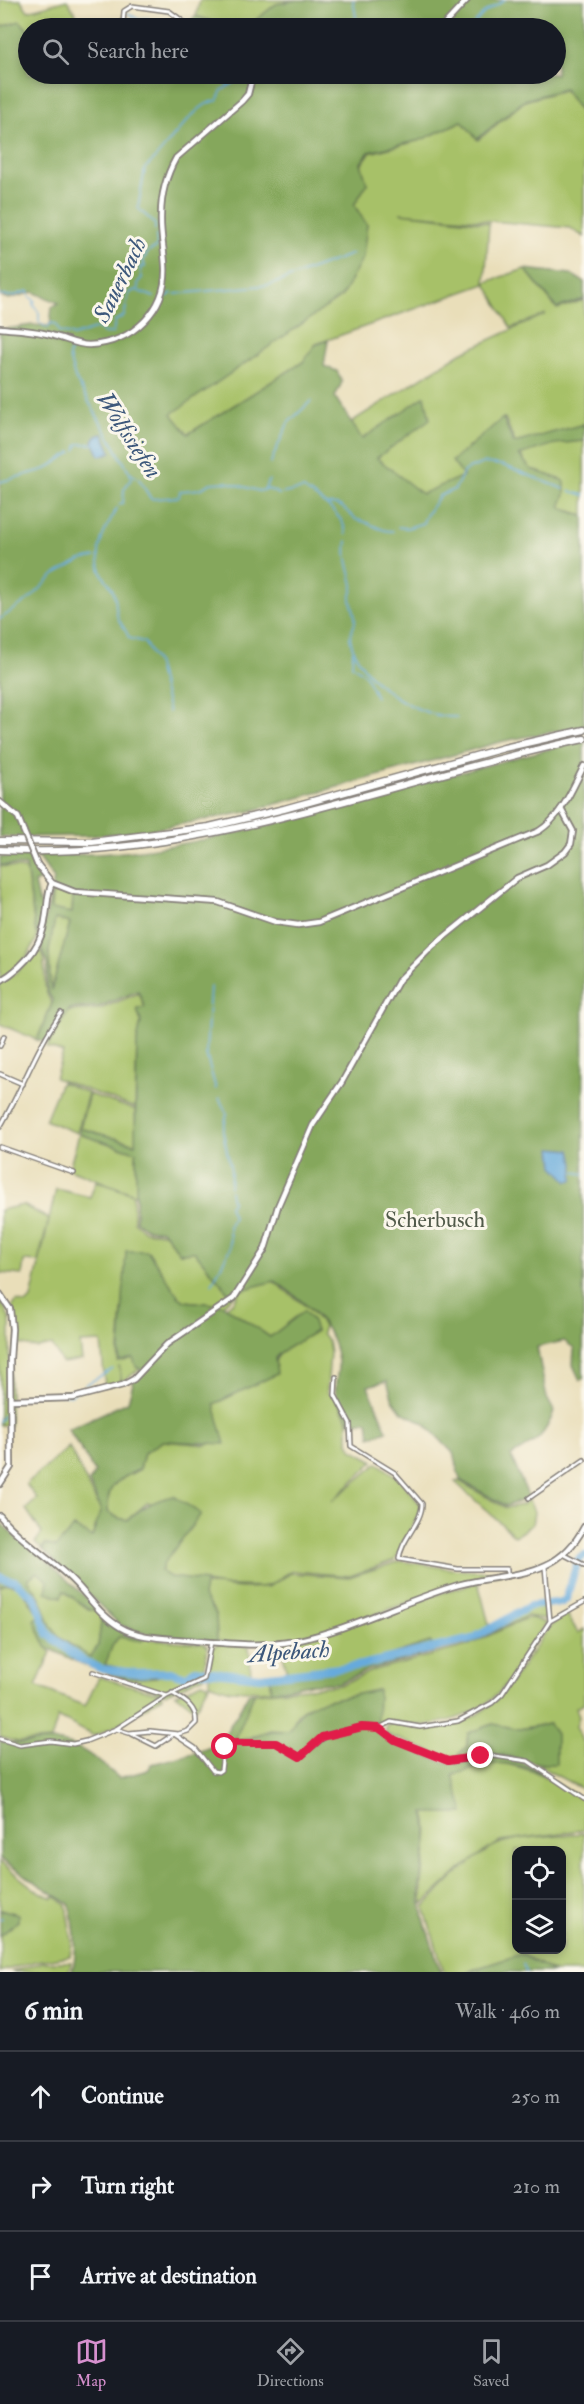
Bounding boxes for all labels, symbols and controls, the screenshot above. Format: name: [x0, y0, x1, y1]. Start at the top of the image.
search box: [18, 18, 566, 84]
icon: search: [39, 35, 72, 68]
text: Search here: [87, 37, 189, 65]
water label: Sauerbach: [86, 232, 154, 329]
water label: Wolfssiefen: [89, 386, 169, 484]
park label: Scherbusch: [385, 1206, 486, 1234]
water label: Alpebach: [244, 1634, 331, 1671]
route start: [211, 1733, 237, 1759]
route end: [467, 1742, 493, 1768]
map controls: [512, 1846, 566, 1954]
button: locate: [512, 1846, 566, 1900]
button: layers: [512, 1900, 566, 1954]
text: 6 min: [24, 1995, 83, 2027]
text: Walk · 460 m: [455, 1999, 560, 2024]
icon: ahead: [24, 2080, 57, 2113]
text: Continue: [81, 2082, 164, 2110]
text: 250 m: [511, 2084, 560, 2109]
icon: right: [24, 2170, 57, 2203]
text: Turn right: [81, 2172, 174, 2200]
text: 210 m: [513, 2174, 560, 2199]
icon: arrive: [24, 2260, 57, 2293]
text: Arrive at destination: [81, 2262, 257, 2290]
tab: Map: [75, 2335, 108, 2391]
tab: Directions: [257, 2335, 324, 2391]
tab: Saved: [473, 2335, 509, 2391]

